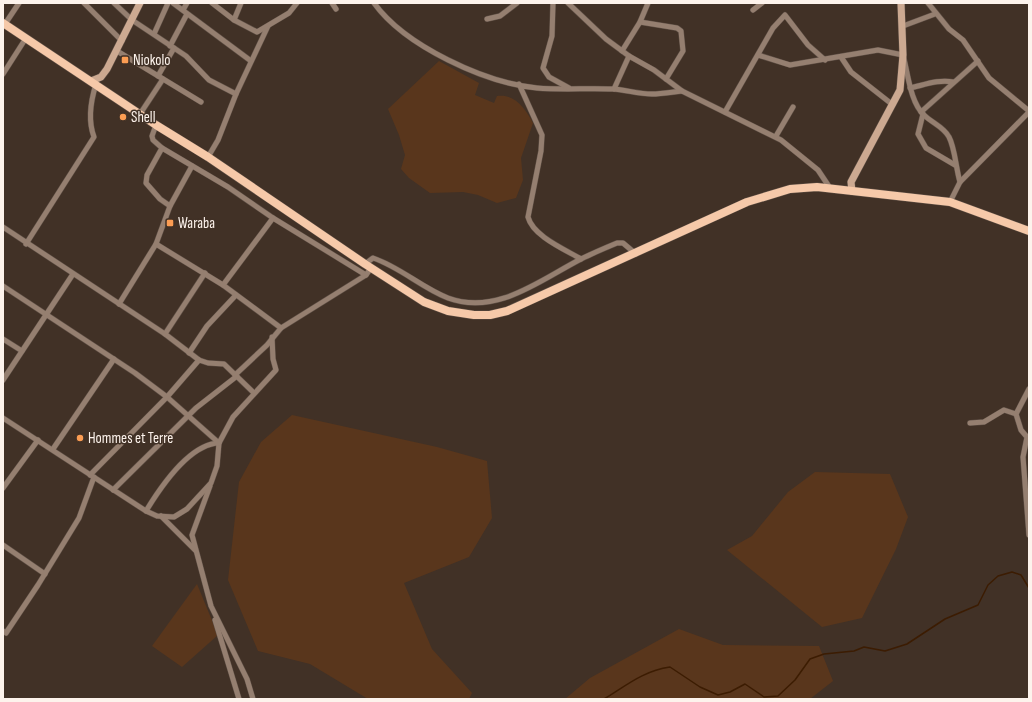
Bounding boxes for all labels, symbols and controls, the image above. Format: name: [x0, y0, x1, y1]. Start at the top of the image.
place label: Niokolo: [133, 51, 170, 70]
marker: Niokolo: [120, 55, 130, 65]
place label: Shell: [131, 108, 155, 127]
marker: Shell: [118, 112, 128, 122]
place label: Waraba: [178, 214, 215, 233]
marker: Waraba: [165, 218, 175, 228]
place label: Hommes et Terre: [88, 429, 173, 448]
marker: Hommes et Terre: [75, 433, 85, 443]

